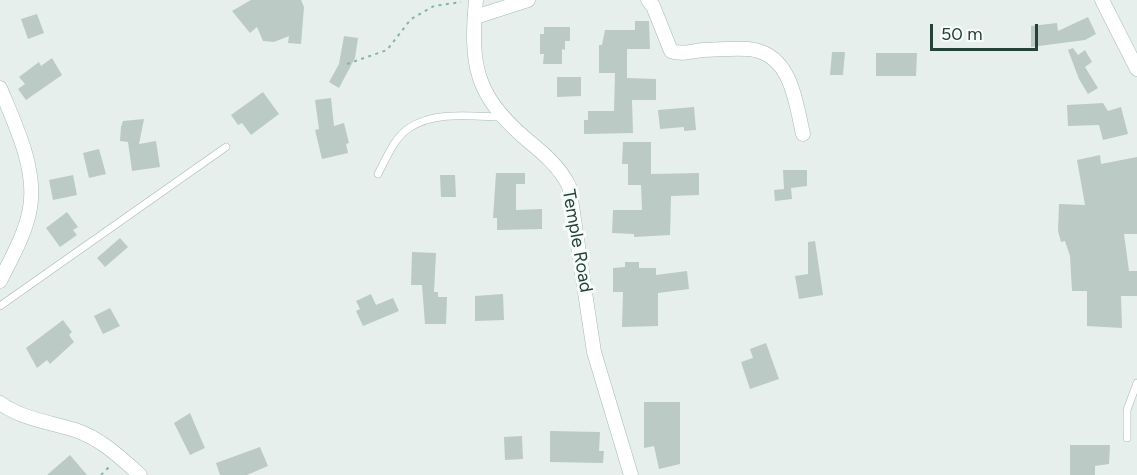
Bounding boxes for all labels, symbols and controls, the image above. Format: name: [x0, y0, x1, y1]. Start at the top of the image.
scale bar: [933, 12, 1041, 50]
text: 50 m: [941, 23, 983, 45]
street label: Temple Road: [557, 188, 597, 294]

